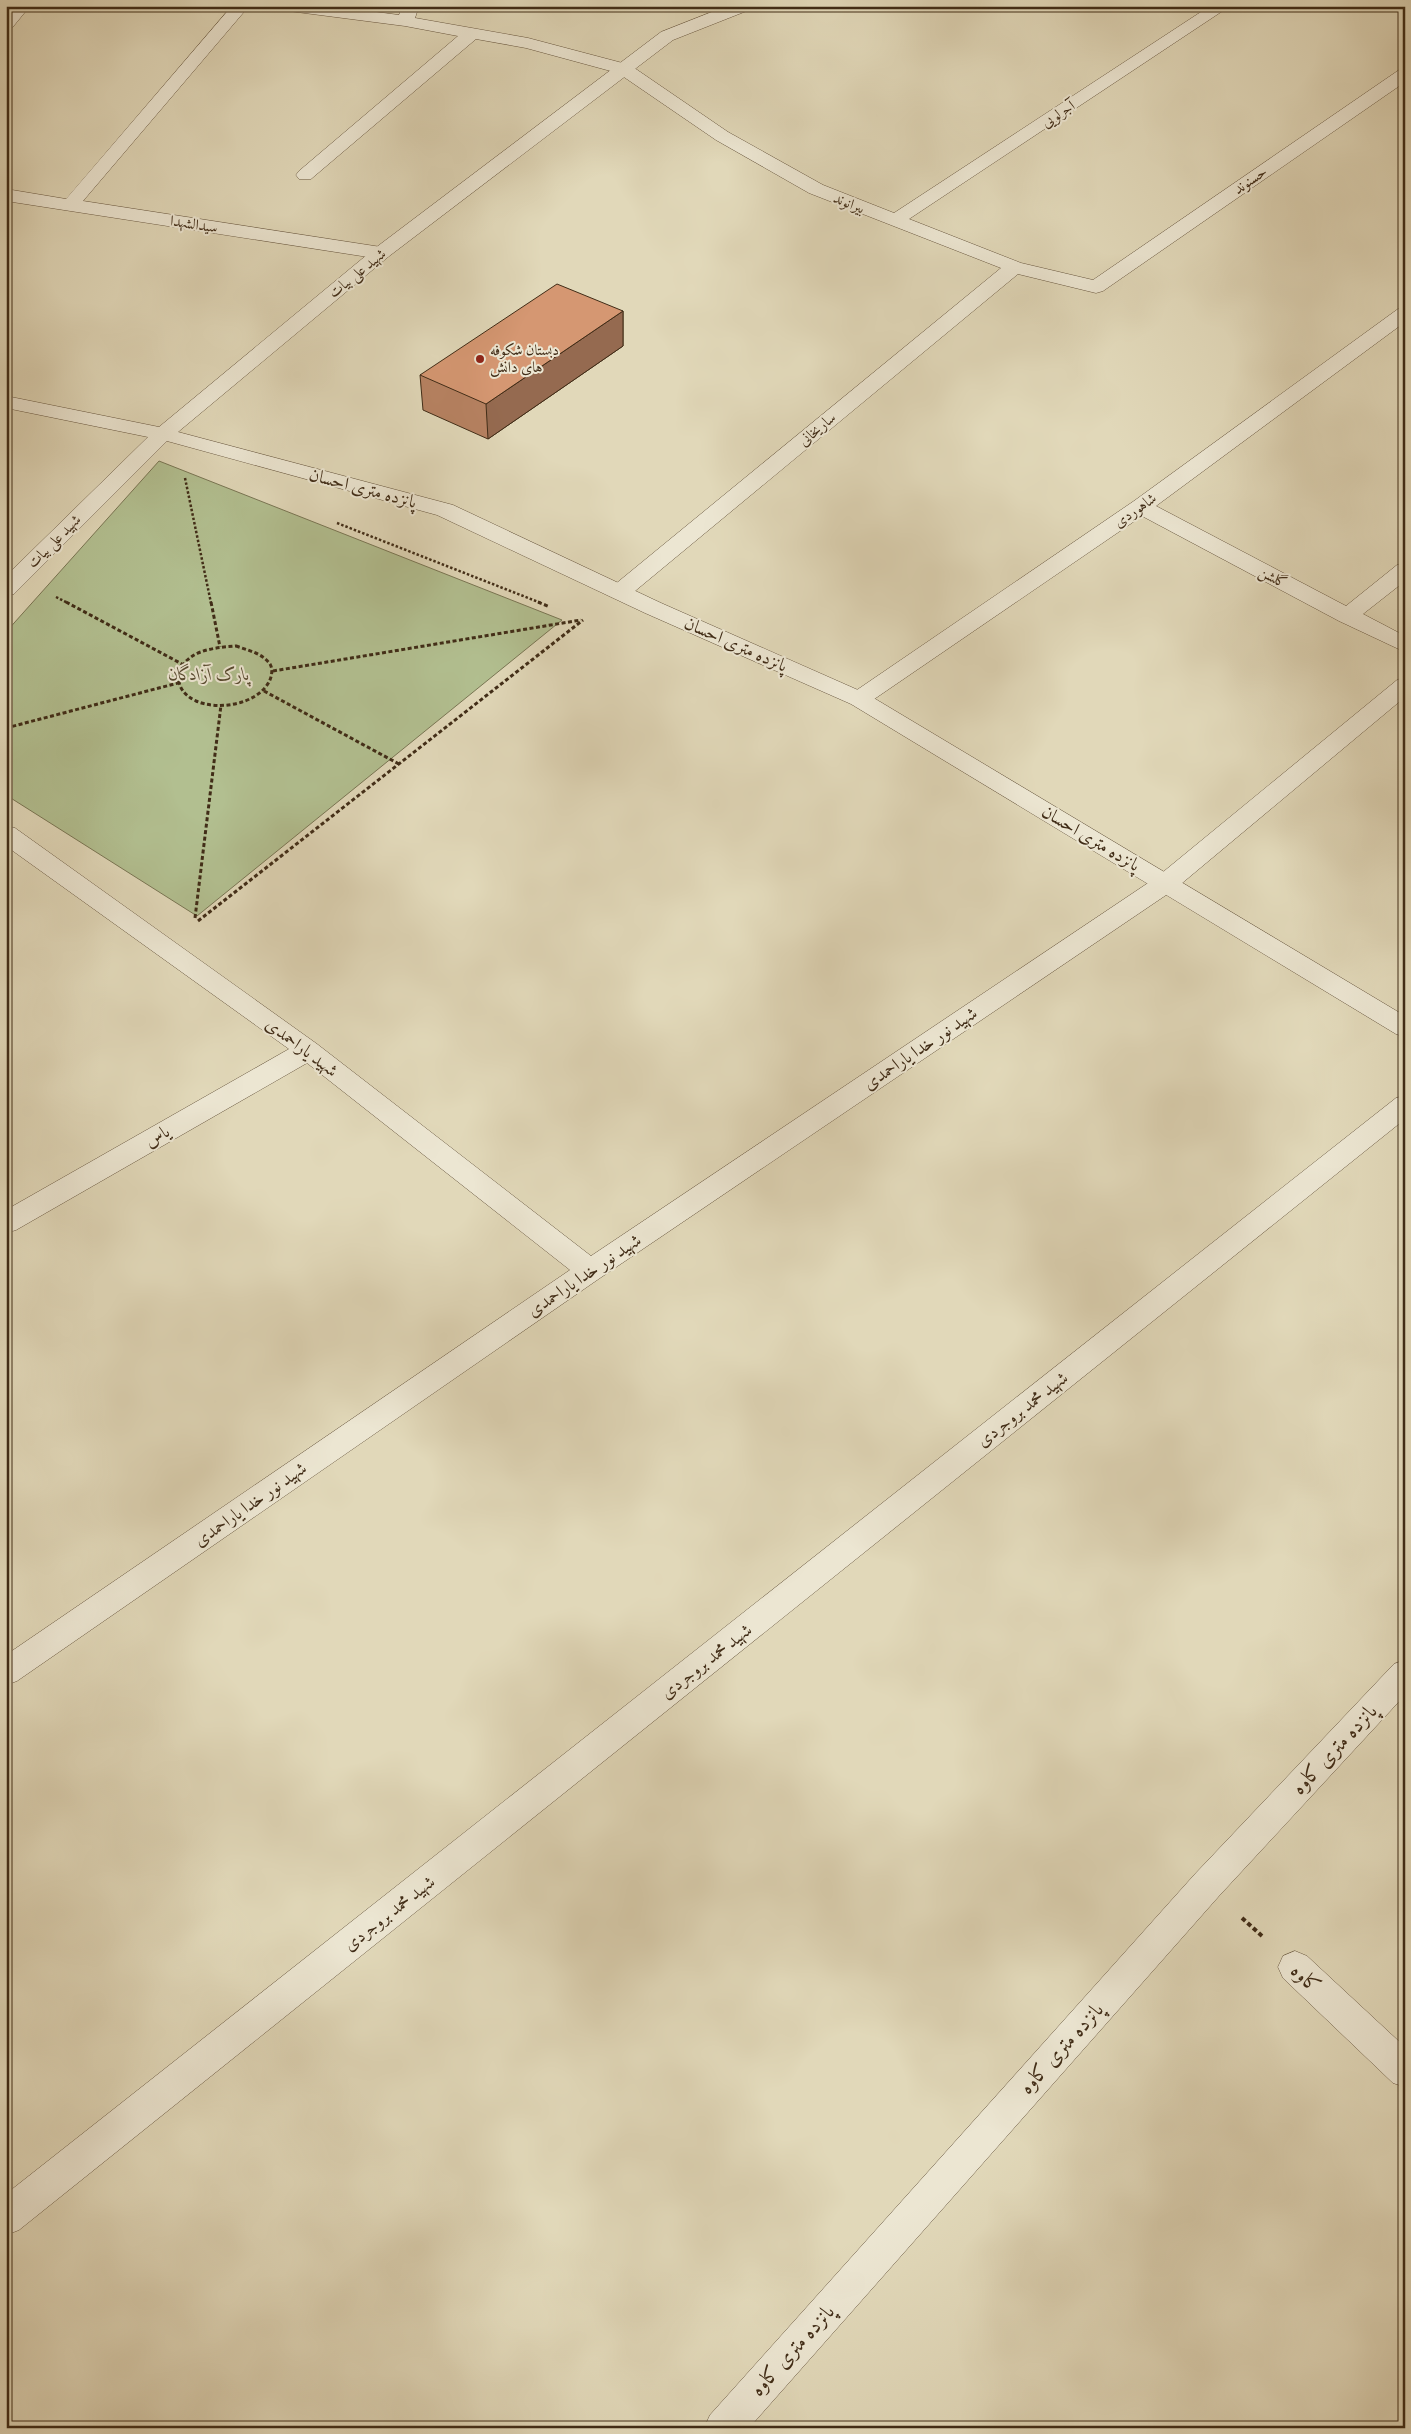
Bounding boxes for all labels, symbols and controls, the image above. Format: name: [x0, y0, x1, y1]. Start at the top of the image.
street label: آجرلویی: [1038, 96, 1081, 134]
street label: حسنوند: [1230, 162, 1272, 200]
street label: بیرانوند: [830, 189, 867, 220]
street label: سیدالشهدا: [168, 211, 219, 240]
street label: شهید علی بیات: [325, 244, 391, 304]
place label: دبستان شکوفه های دانش: [490, 341, 559, 379]
marker: دبستان شکوفه های دانش: [474, 353, 486, 365]
street label: ساریخانی: [795, 408, 841, 452]
street label: پانزده متری احسان: [306, 463, 421, 517]
street label: شاهوردی: [1110, 489, 1162, 534]
street label: شهید علی بیات: [23, 510, 87, 574]
street label: گلشن: [1254, 562, 1290, 594]
street label: پانزده متری احسان: [679, 611, 792, 681]
park label: پارک آزادگان: [168, 663, 251, 689]
street label: پانزده متری احسان: [1036, 800, 1145, 880]
street label: شهید نور خدا یاراحمدی: [859, 1002, 983, 1098]
street label: شهید یاراحمدی: [259, 1013, 343, 1085]
street label: یاس: [140, 1119, 177, 1155]
street label: شهید نور خدا یاراحمدی: [523, 1229, 647, 1325]
street label: شهید محمد بروجردی: [972, 1366, 1075, 1455]
street label: شهید نور خدا یاراحمدی: [189, 1457, 313, 1554]
street label: شهید محمد بروجردی: [656, 1618, 759, 1707]
street label: پانزده متری کاوه: [1285, 1698, 1386, 1802]
street label: شهید محمد بروجردی: [339, 1870, 442, 1959]
street label: کاوه: [1283, 1957, 1327, 2001]
street label: پانزده متری کاوه: [1013, 1996, 1113, 2102]
street label: پانزده متری کاوه: [744, 2298, 844, 2404]

